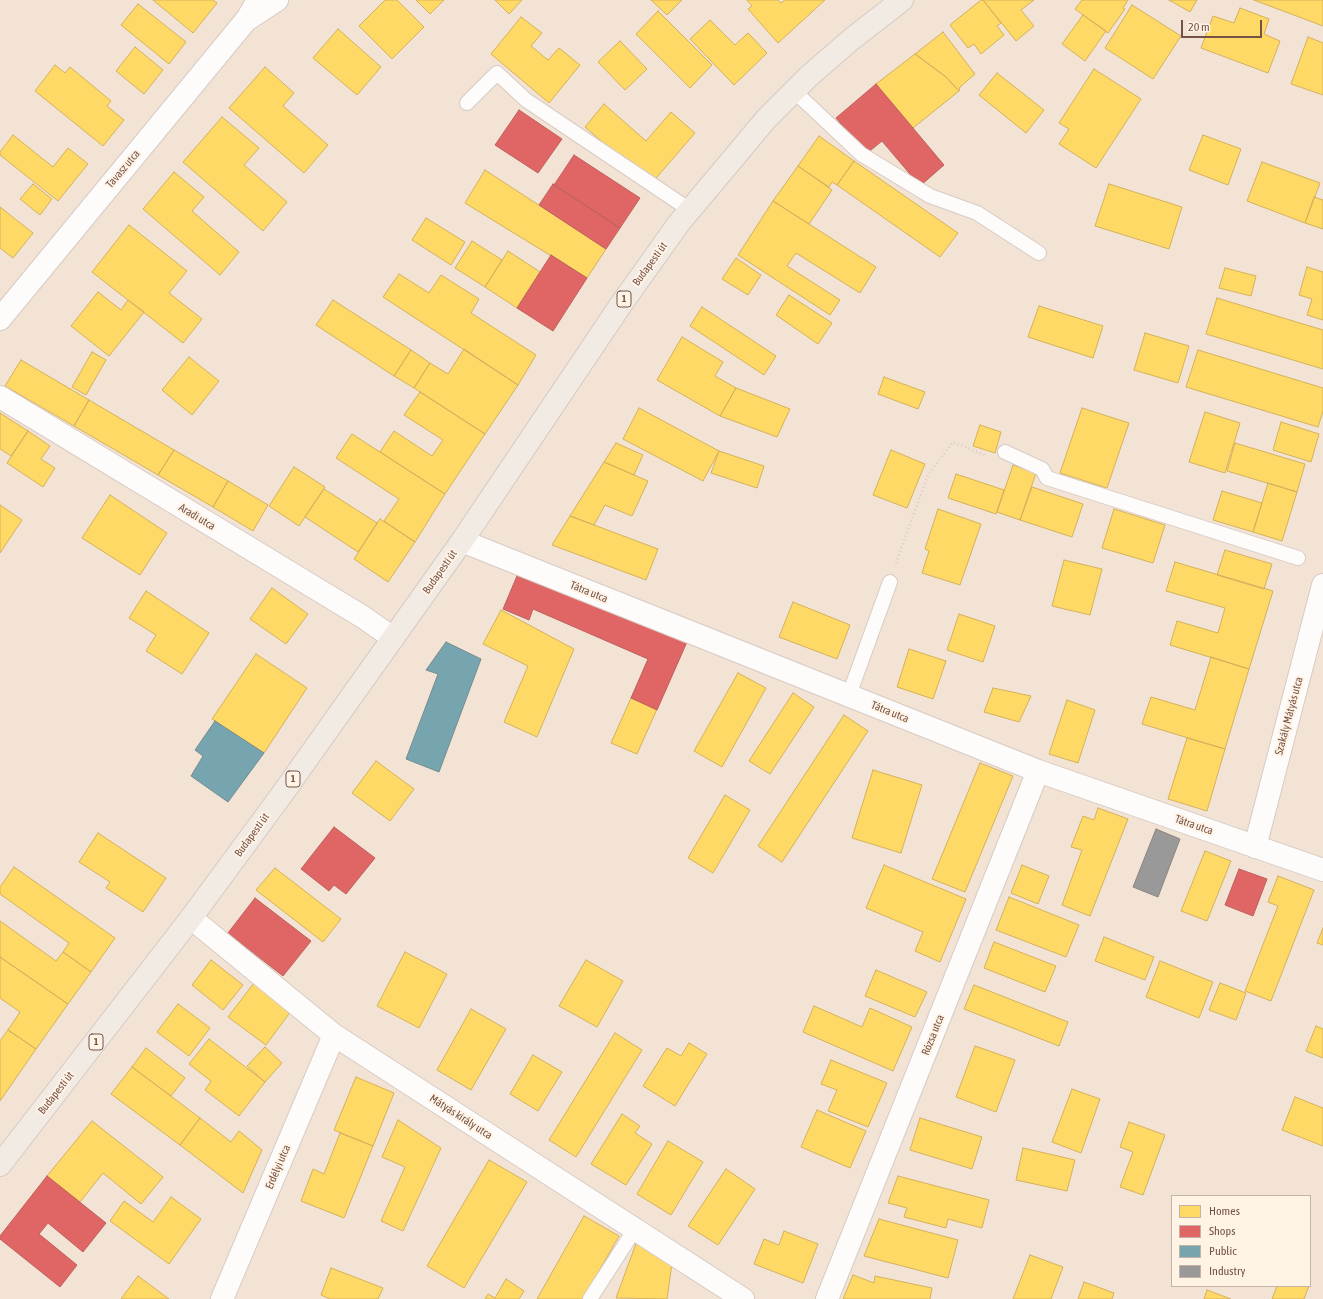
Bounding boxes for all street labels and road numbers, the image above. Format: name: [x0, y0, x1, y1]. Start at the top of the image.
street label: Tavasz utca: [103, 147, 143, 191]
street label: Budapesti út: [630, 240, 670, 288]
road number: 1: [617, 291, 631, 307]
street label: Aradi utca: [176, 501, 218, 533]
street label: Budapesti út: [420, 547, 460, 597]
street label: Tátra utca: [568, 578, 610, 606]
street label: Szakály Mátyás utca: [1272, 675, 1306, 757]
street label: Tátra utca: [869, 698, 911, 726]
road number: 1: [286, 771, 300, 787]
street label: Budapesti út: [232, 811, 272, 859]
street label: Tátra utca: [1173, 812, 1215, 838]
street label: Rózsa utca: [919, 1013, 947, 1057]
road number: 1: [89, 1034, 103, 1050]
street label: Budapesti út: [35, 1069, 77, 1117]
street label: Mátyás király utca: [427, 1092, 495, 1142]
street label: Erdélyi utca: [263, 1143, 293, 1191]

